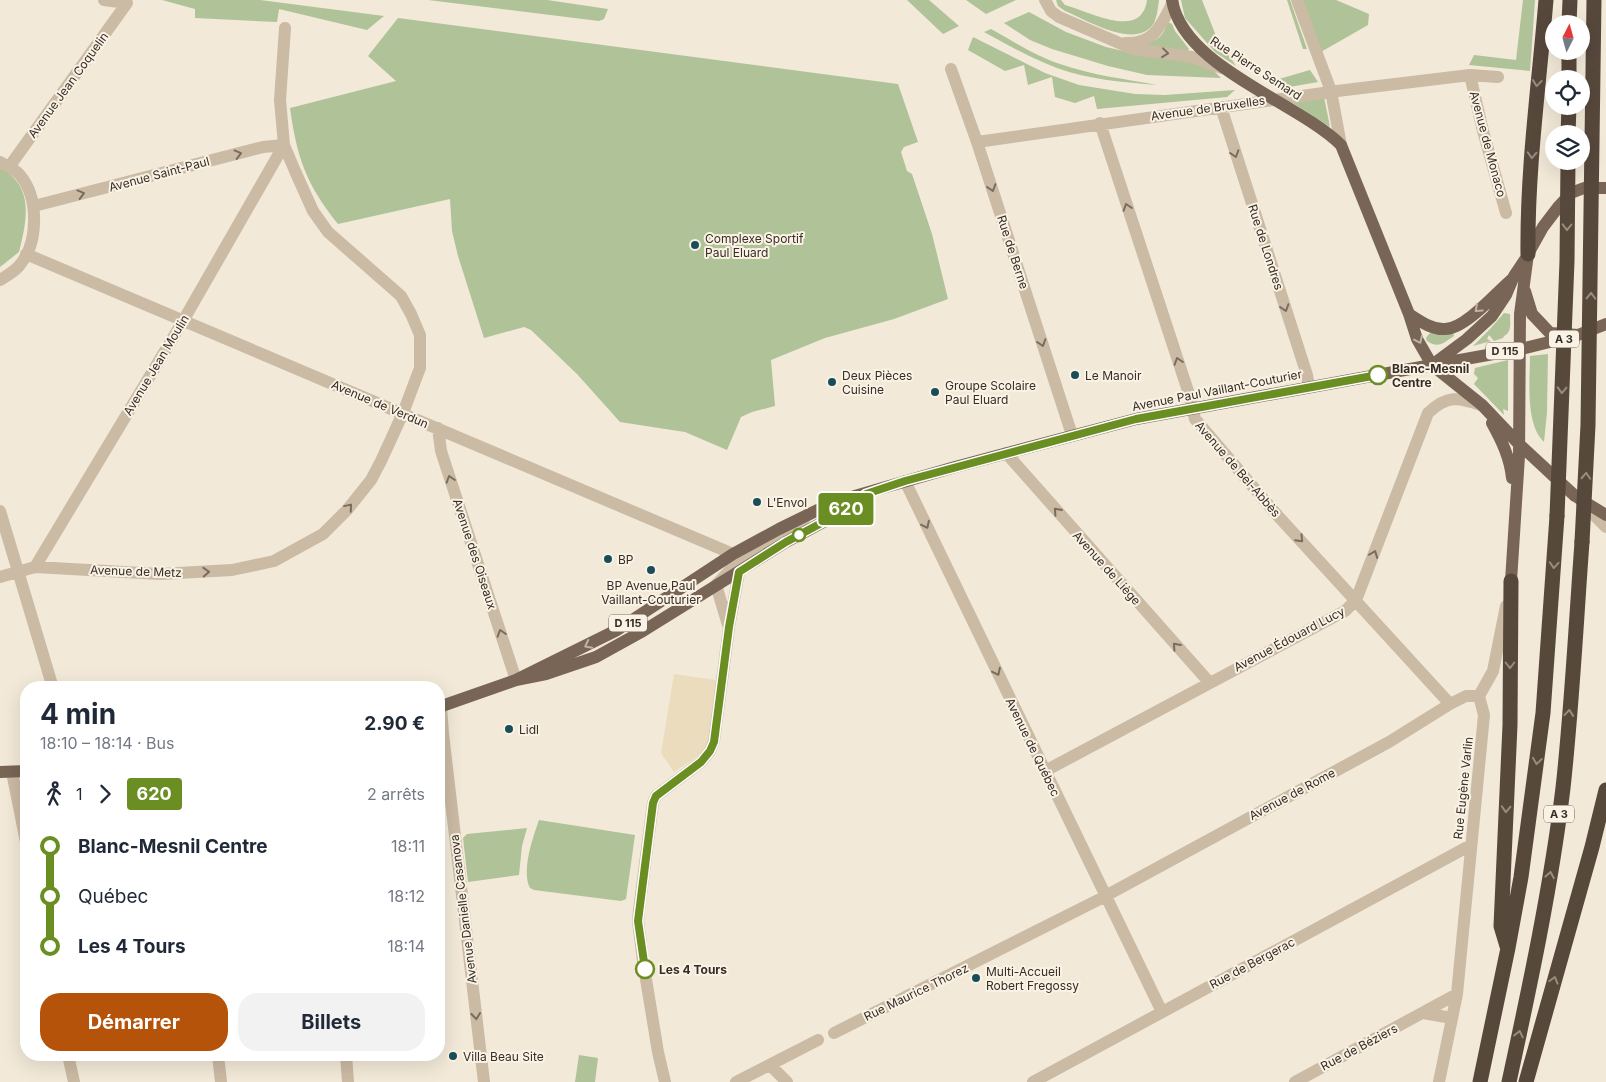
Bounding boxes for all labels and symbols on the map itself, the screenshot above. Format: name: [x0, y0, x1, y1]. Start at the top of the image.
north arrow: [1545, 15, 1590, 60]
street label: Avenue Jean Coquelin: [25, 29, 111, 141]
street label: Rue Pierre Semard: [1208, 33, 1304, 103]
one-way arrow: [1161, 48, 1169, 59]
one-way arrow: [1532, 80, 1543, 88]
street label: Avenue de Monaco: [1467, 89, 1509, 199]
street label: Avenue de Bruxelles: [1150, 93, 1266, 123]
one-way arrow: [234, 149, 243, 160]
one-way arrow: [1230, 149, 1240, 157]
one-way arrow: [1526, 151, 1537, 159]
street label: Avenue Saint-Paul: [107, 153, 211, 195]
one-way arrow: [987, 184, 997, 192]
one-way arrow: [77, 190, 85, 200]
street label: Rue de Londres: [1245, 202, 1287, 292]
one-way arrow: [1122, 203, 1132, 211]
street label: Rue de Berne: [994, 213, 1032, 291]
one-way arrow: [1562, 224, 1572, 232]
place label: Complexe Sportif Paul Eluard: [705, 231, 804, 260]
marker: Complexe Sportif Paul Eluard: [689, 239, 701, 251]
one-way arrow: [1586, 292, 1596, 300]
one-way arrow: [1280, 303, 1290, 312]
one-way arrow: [1475, 303, 1484, 312]
street label: Avenue Jean Moulin: [120, 312, 192, 418]
road number: A 3: [1549, 330, 1579, 348]
one-way arrow: [1412, 335, 1422, 344]
one-way arrow: [1037, 338, 1047, 347]
road number: D 115: [1486, 342, 1524, 360]
one-way arrow: [1173, 357, 1183, 366]
place label: Blanc-Mesnil Centre: [1392, 361, 1469, 390]
marker: Blanc-Mesnil Centre: [1368, 365, 1388, 385]
street label: Avenue Paul Vaillant-Couturier: [1131, 366, 1304, 414]
place label: Deux Pièces Cuisine: [842, 368, 912, 397]
place label: Le Manoir: [1085, 368, 1142, 383]
marker: Le Manoir: [1069, 369, 1081, 381]
marker: Deux Pièces Cuisine: [826, 376, 838, 388]
street label: Avenue de Verdun: [329, 377, 431, 431]
place label: Groupe Scolaire Paul Eluard: [945, 378, 1036, 407]
marker: Groupe Scolaire Paul Eluard: [929, 386, 941, 398]
one-way arrow: [1556, 386, 1567, 394]
street label: Avenue de Bel-Abbès: [1192, 418, 1284, 520]
one-way arrow: [1580, 472, 1591, 480]
one-way arrow: [446, 475, 456, 484]
line badge: 620: [817, 493, 875, 525]
place label: L'Envol: [767, 495, 807, 510]
marker: L'Envol: [751, 496, 763, 508]
street label: Avenue des Oiseaux: [450, 497, 500, 612]
one-way arrow: [343, 503, 352, 512]
one-way arrow: [1054, 508, 1063, 517]
one-way arrow: [920, 520, 930, 529]
unlabelled marker: [792, 528, 806, 542]
street label: Avenue de Liège: [1070, 528, 1144, 608]
one-way arrow: [1294, 533, 1303, 542]
one-way arrow: [1368, 551, 1378, 559]
place label: BP: [618, 552, 634, 567]
marker: BP: [602, 553, 614, 565]
one-way arrow: [1548, 561, 1559, 569]
street label: Avenue de Metz: [90, 562, 182, 580]
marker: BP Avenue Paul Vaillant-Couturier: [645, 564, 657, 576]
one-way arrow: [202, 566, 210, 577]
place label: BP Avenue Paul Vaillant-Couturier: [601, 578, 701, 607]
street label: Avenue Édouard Lucy: [1231, 603, 1347, 675]
road number: D 115: [609, 614, 647, 632]
one-way arrow: [497, 630, 507, 638]
one-way arrow: [585, 639, 594, 649]
one-way arrow: [1173, 642, 1182, 651]
one-way arrow: [1505, 661, 1516, 669]
one-way arrow: [990, 667, 1001, 676]
street label: Avenue de Québec: [1003, 695, 1063, 799]
one-way arrow: [1563, 709, 1574, 717]
place label: Lidl: [519, 722, 539, 737]
marker: Lidl: [503, 723, 515, 735]
street label: Rue Eugène Varlin: [1450, 736, 1476, 840]
one-way arrow: [1532, 757, 1542, 766]
street label: Avenue de Rome: [1246, 765, 1338, 823]
one-way arrow: [1501, 805, 1512, 813]
road number: A 3: [1544, 806, 1574, 822]
street label: Avenue Danielle Casanova: [446, 834, 480, 984]
one-way arrow: [1544, 870, 1554, 879]
street label: Rue de Bergerac: [1207, 934, 1297, 992]
marker: Les 4 Tours: [635, 959, 655, 979]
street label: Rue Maurice Thorez: [861, 960, 971, 1024]
place label: Les 4 Tours: [659, 962, 727, 977]
place label: Multi-Accueil Robert Fregossy: [986, 964, 1079, 993]
marker: Multi-Accueil Robert Fregossy: [970, 972, 982, 984]
one-way arrow: [1549, 976, 1559, 985]
one-way arrow: [470, 1012, 481, 1020]
street label: Rue de Béziers: [1318, 1020, 1400, 1074]
one-way arrow: [1513, 1030, 1524, 1039]
place label: Villa Beau Site: [463, 1049, 544, 1064]
marker: Villa Beau Site: [447, 1050, 459, 1062]

